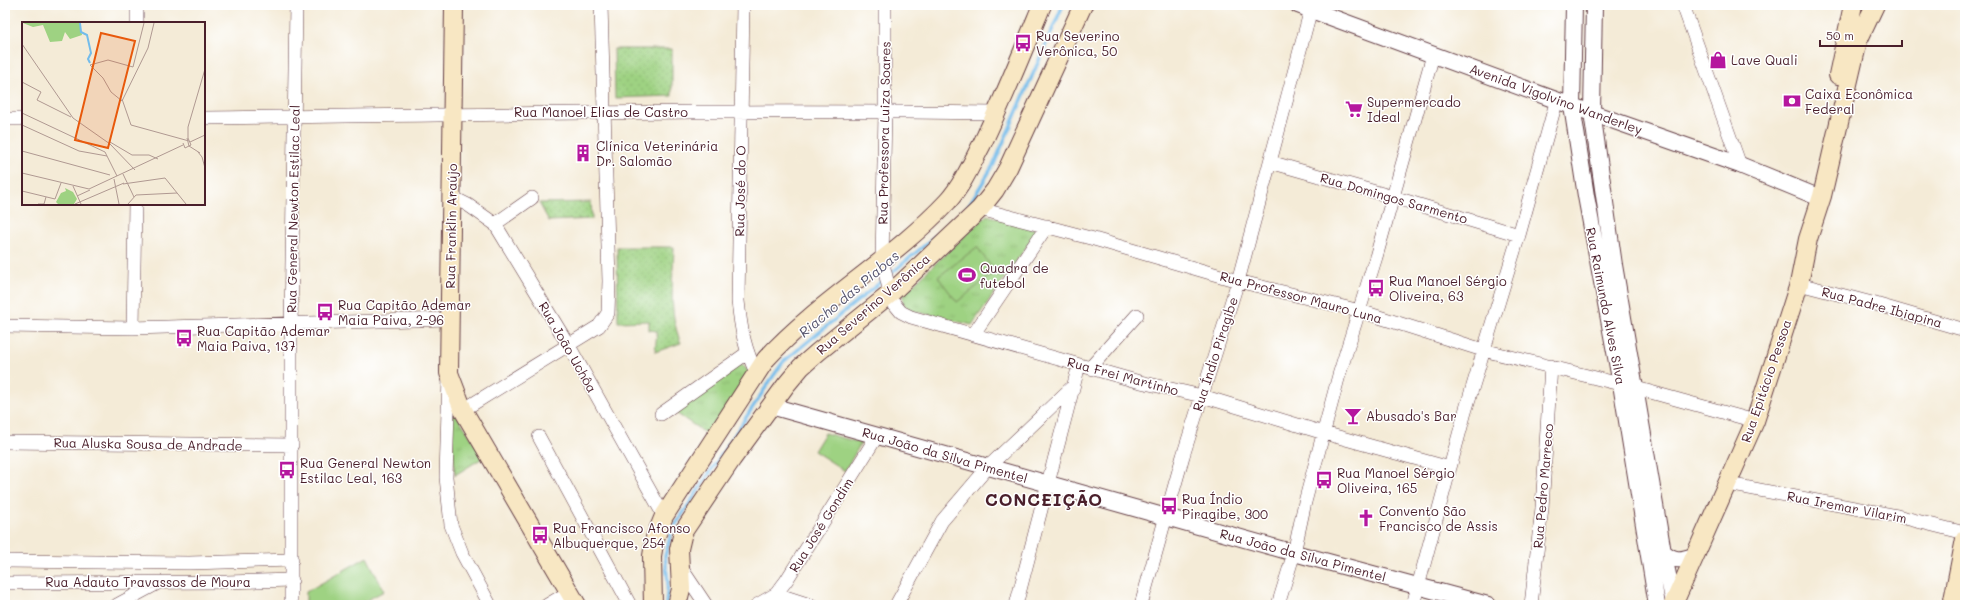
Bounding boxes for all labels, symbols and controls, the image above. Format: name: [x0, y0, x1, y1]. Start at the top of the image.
inset map: [22, 22, 205, 205]
scale bar: [1820, 22, 1902, 48]
place label: Rua Severino Verônica, 50: [1036, 27, 1120, 59]
text: 50 m: [1826, 27, 1854, 43]
bus stop icon: Rua Severino Verônica, 50: [1013, 33, 1033, 53]
street label: Rua Professora Luiza Soares: [873, 41, 894, 225]
shop icon: Lave Quali: [1708, 50, 1728, 70]
place label: Lave Quali: [1731, 51, 1798, 68]
street label: Avenida Vigolvino Wanderley: [1467, 59, 1645, 138]
place label: Caixa Econômica Federal: [1805, 85, 1913, 117]
bank icon: Caixa Econômica Federal: [1782, 91, 1802, 111]
place label: Supermercado Ideal: [1367, 93, 1461, 125]
supermarket icon: Supermercado Ideal: [1344, 99, 1364, 119]
street label: Rua Manoel Elias de Castro: [514, 103, 688, 120]
street label: Rua General Newton Estilac Leal: [282, 105, 303, 313]
place label: Clínica Veterinária Dr. Salomão: [596, 137, 718, 169]
building icon: Clínica Veterinária Dr. Salomão: [573, 143, 593, 163]
street label: Rua José do O: [730, 145, 749, 237]
street label: Rua Franklin Araújo: [441, 163, 460, 289]
street label: Rua Domingos Sarmento: [1318, 168, 1470, 227]
street label: Rua Raimundo Alves Silva: [1583, 226, 1630, 386]
water label: Riacho das Piabas: [794, 246, 903, 341]
street label: Rua Severino Verônica: [812, 250, 933, 358]
place label: Quadra de futebol: [980, 259, 1049, 291]
sports icon: Quadra de futebol: [957, 265, 977, 285]
street label: Rua Professor Mauro Luna: [1218, 267, 1384, 326]
place label: Rua Manoel Sérgio Oliveira, 63: [1389, 272, 1507, 304]
bus stop icon: Rua Manoel Sérgio Oliveira, 63: [1366, 278, 1386, 298]
street label: Rua Padre Ibiapina: [1820, 282, 1944, 331]
street label: Rua Índio Piragibe: [1188, 295, 1241, 413]
place label: Rua Capitão Ademar Maia Paiva, 2-96: [338, 296, 471, 328]
street label: Rua João Uchôa: [536, 298, 601, 395]
bus stop icon: Rua Capitão Ademar Maia Paiva, 2-96: [315, 302, 335, 322]
street label: Rua Epitácio Pessoa: [1737, 317, 1795, 445]
place label: Rua Capitão Ademar Maia Paiva, 137: [197, 322, 330, 354]
bus stop icon: Rua Capitão Ademar Maia Paiva, 137: [174, 328, 194, 348]
street label: Rua Frei Martinho: [1066, 352, 1181, 399]
bar icon: Abusado's Bar: [1343, 406, 1363, 426]
place label: Abusado's Bar: [1366, 407, 1457, 424]
street label: Rua João da Silva Pimentel: [860, 423, 1030, 486]
street label: Rua Pedro Marreco: [1529, 423, 1556, 549]
street label: Rua Aluska Sousa de Andrade: [53, 433, 243, 454]
place label: Rua General Newton Estilac Leal, 163: [300, 454, 431, 486]
bus stop icon: Rua General Newton Estilac Leal, 163: [277, 460, 297, 480]
place label: Rua Manoel Sérgio Oliveira, 165: [1337, 464, 1455, 496]
bus stop icon: Rua Manoel Sérgio Oliveira, 165: [1314, 470, 1334, 490]
street label: Rua José Gondim: [785, 474, 856, 575]
street label: Rua Iremar Vilarim: [1786, 487, 1908, 526]
district label: CONCEIÇÃO: [985, 488, 1103, 510]
place label: Rua Índio Piragibe, 300: [1182, 490, 1268, 522]
bus stop icon: Rua Índio Piragibe, 300: [1159, 496, 1179, 516]
place label: Convento São Francisco de Assis: [1379, 502, 1498, 534]
church icon: Convento São Francisco de Assis: [1356, 508, 1376, 528]
place label: Rua Francisco Afonso Albuquerque, 254: [553, 519, 691, 551]
street label: Rua João da Silva Pimentel: [1218, 524, 1388, 585]
bus stop icon: Rua Francisco Afonso Albuquerque, 254: [530, 525, 550, 545]
street label: Rua Adauto Travassos de Moura: [45, 573, 251, 590]

